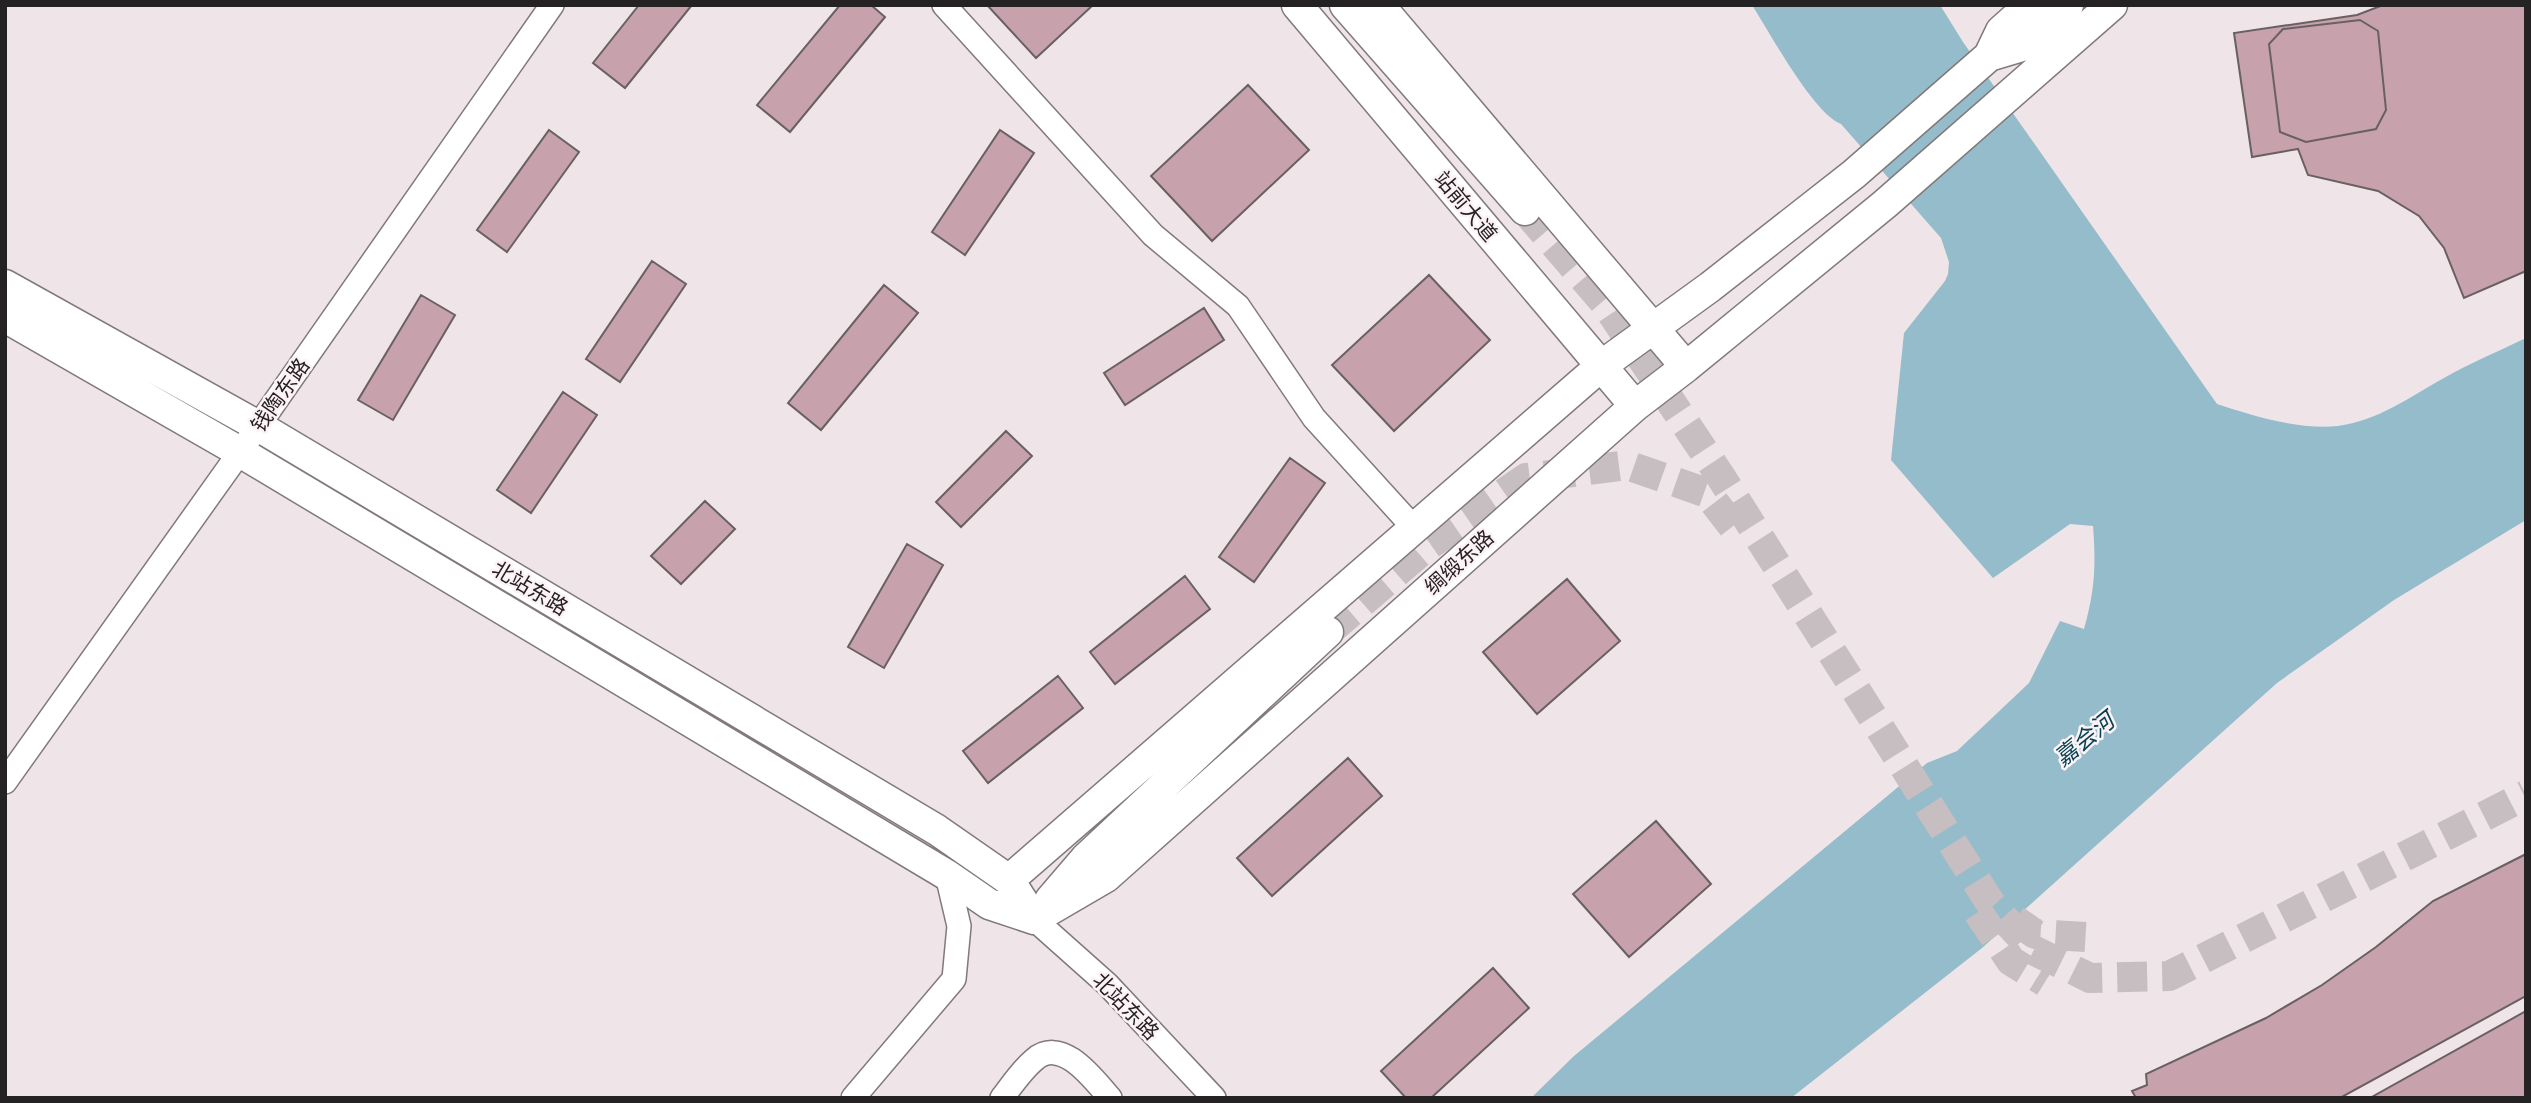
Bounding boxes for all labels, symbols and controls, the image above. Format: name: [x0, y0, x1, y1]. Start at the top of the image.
street label: 站前大道: [1429, 166, 1503, 246]
street label: 钱陶东路: [246, 353, 314, 437]
street label: 绸缎东路: [1419, 525, 1499, 599]
street label: 北站东路: [488, 556, 572, 620]
water label: 嘉会河: [2049, 704, 2122, 771]
street label: 北站东路: [1088, 967, 1164, 1045]

